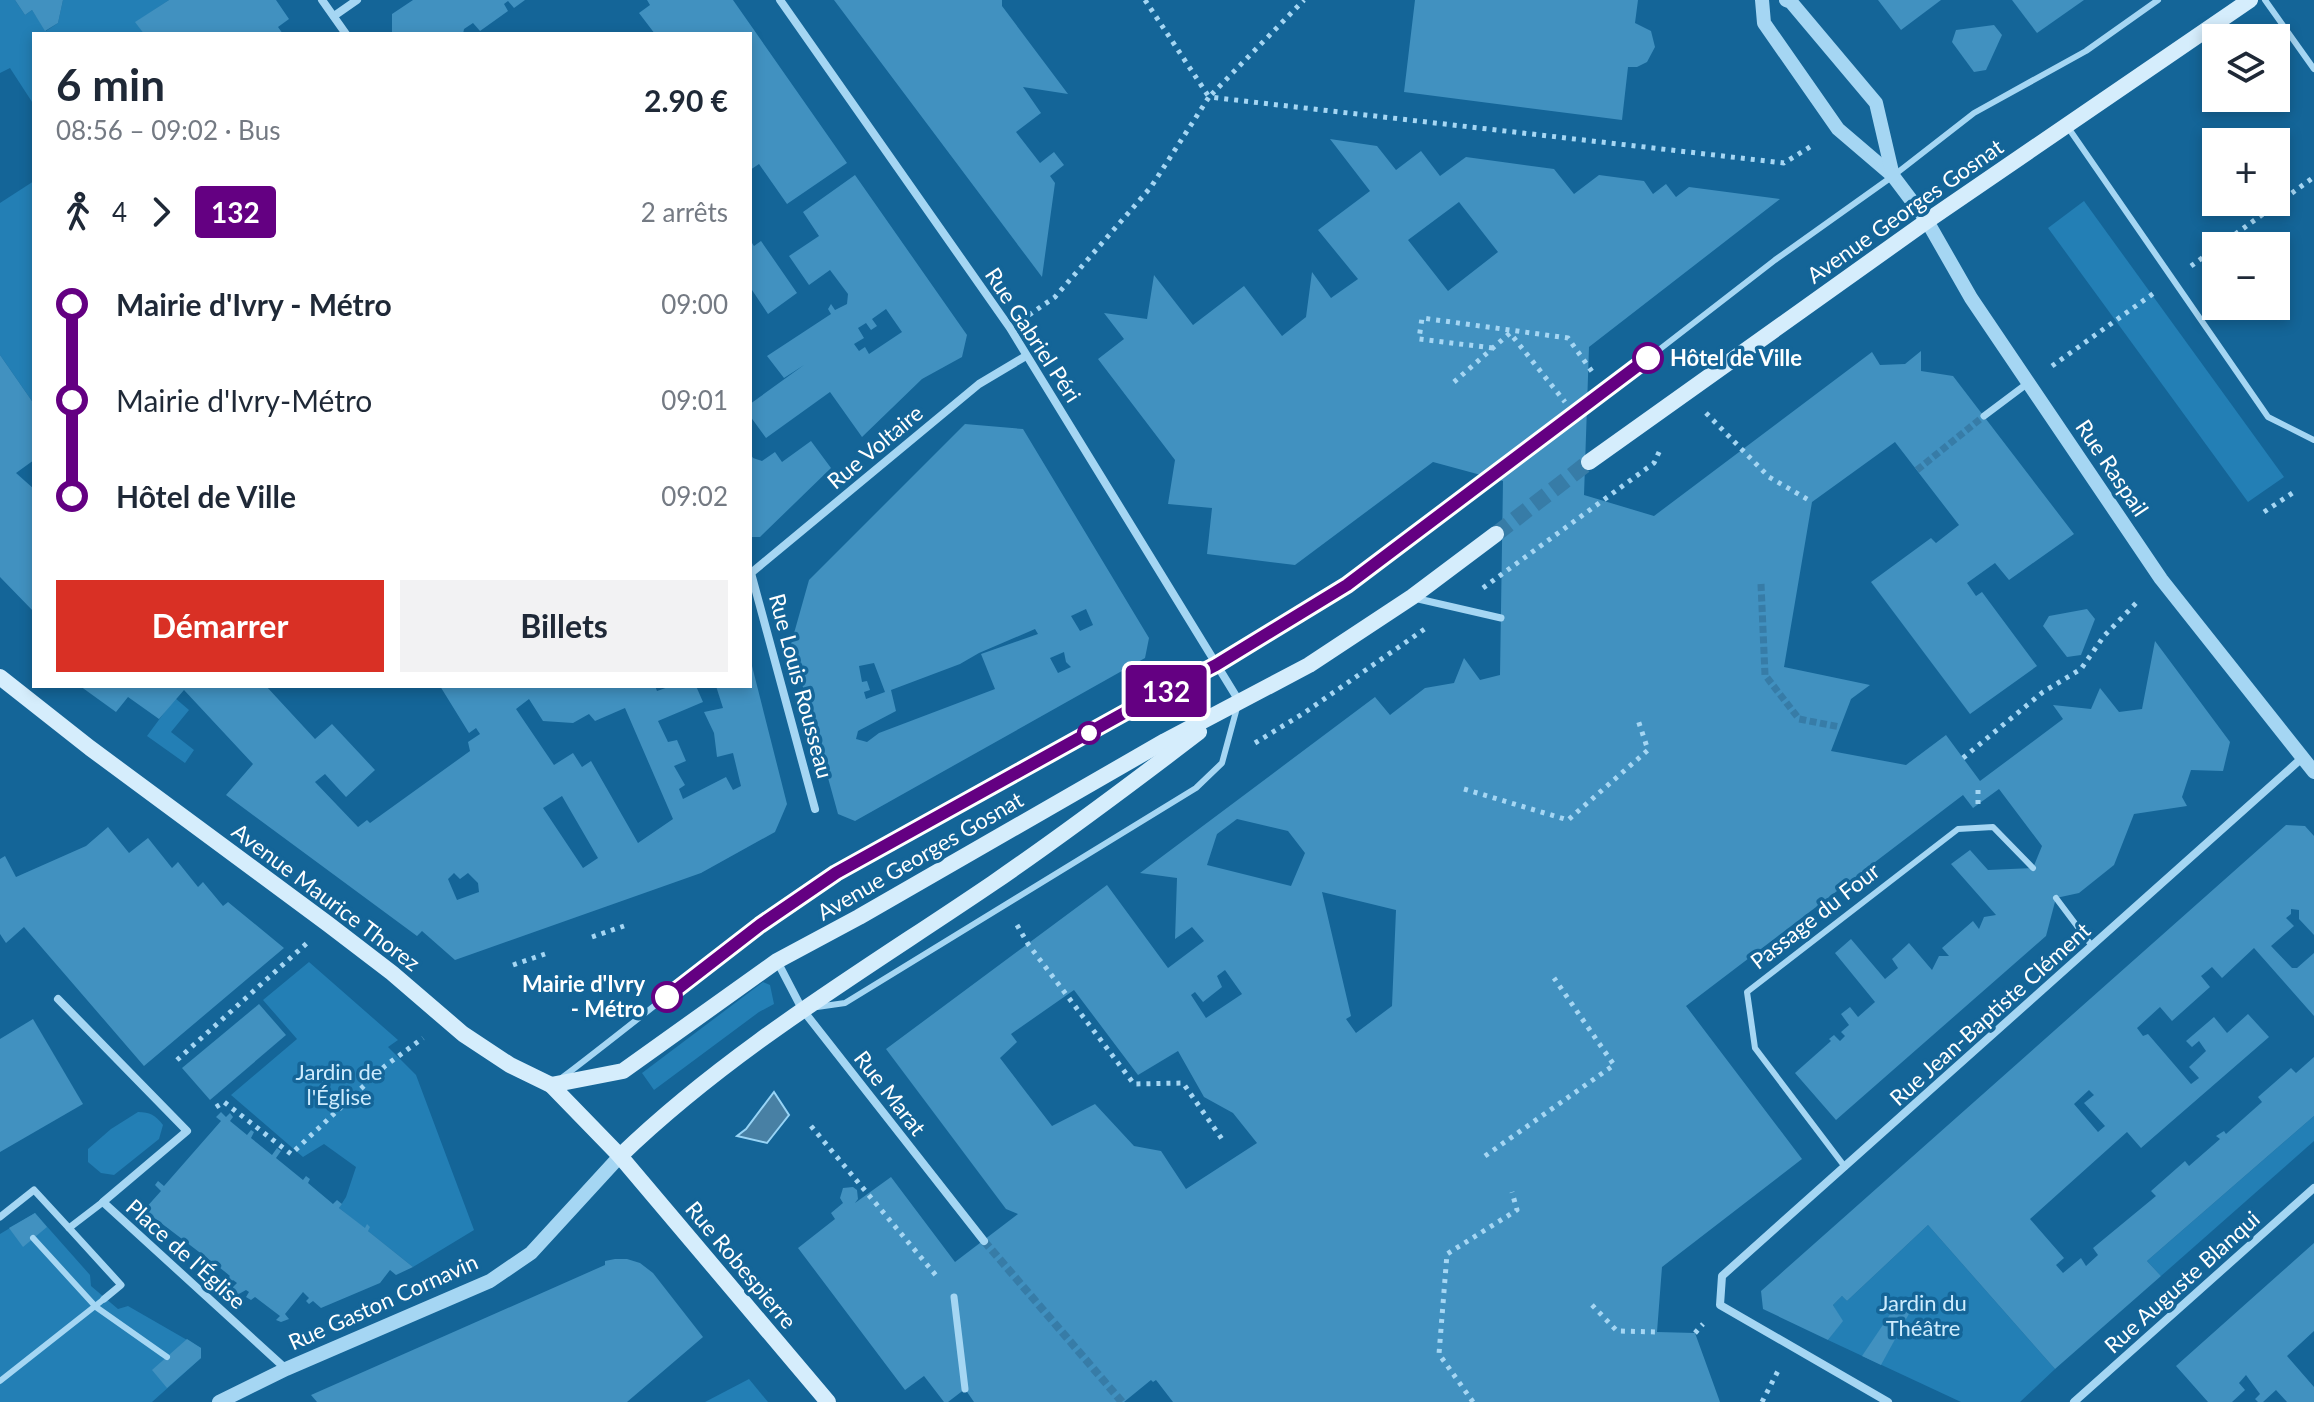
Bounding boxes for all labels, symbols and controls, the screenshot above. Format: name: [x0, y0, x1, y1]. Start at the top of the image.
map controls: [2202, 24, 2290, 320]
button: layers: [2202, 24, 2290, 112]
text: 6 min: [56, 58, 165, 110]
text: 2.90 €: [644, 82, 728, 118]
text: 08:56 – 09:02 · Bus: [56, 114, 280, 146]
button: +: [2202, 128, 2290, 216]
street label: Avenue Georges Gosnat: [1801, 133, 2008, 289]
icon: walk: [56, 190, 100, 234]
icon: forward: [139, 190, 183, 234]
text: 132: [211, 195, 260, 229]
text: 4: [112, 196, 127, 228]
text: 2 arrêts: [641, 196, 728, 228]
button: −: [2202, 232, 2290, 320]
street label: Rue Gabriel Péri: [980, 262, 1087, 407]
text: Mairie d'Ivry - Métro: [116, 286, 392, 322]
text: 09:00: [661, 288, 728, 320]
marker: Hôtel de Ville: [1633, 343, 1663, 373]
place label: Hôtel de Ville: [1670, 344, 1802, 371]
text: Mairie d'Ivry-Métro: [116, 382, 372, 418]
text: 09:01: [661, 384, 728, 416]
street label: Rue Voltaire: [821, 399, 928, 494]
street label: Rue Raspail: [2070, 414, 2155, 521]
text: Hôtel de Ville: [116, 478, 296, 514]
text: 09:02: [661, 480, 728, 512]
button: Démarrer: [56, 580, 384, 672]
button: Billets: [400, 580, 728, 672]
street label: Rue Louis Rousseau: [764, 591, 839, 781]
line badge: 132: [1120, 665, 1212, 717]
text: 132: [1142, 674, 1190, 708]
unlabelled marker: [1078, 722, 1100, 744]
street label: Avenue Georges Gosnat: [812, 786, 1028, 926]
street label: Avenue Maurice Thorez: [227, 817, 426, 976]
street label: Passage du Four: [1745, 857, 1885, 974]
street label: Rue Jean-Baptiste Clément: [1884, 916, 2096, 1111]
place label: Mairie d'Ivry - Métro: [522, 970, 645, 1022]
marker: Mairie d'Ivry - Métro: [652, 982, 682, 1012]
street label: Rue Marat: [849, 1045, 932, 1141]
park label: Jardin de l'Église: [296, 1058, 382, 1110]
street label: Place de l'Église: [121, 1193, 252, 1314]
street label: Rue Robespierre: [680, 1195, 803, 1334]
street label: Rue Auguste Blanqui: [2098, 1205, 2265, 1358]
street label: Rue Gaston Cornavin: [284, 1248, 482, 1355]
park label: Jardin du Théâtre: [1879, 1289, 1967, 1341]

